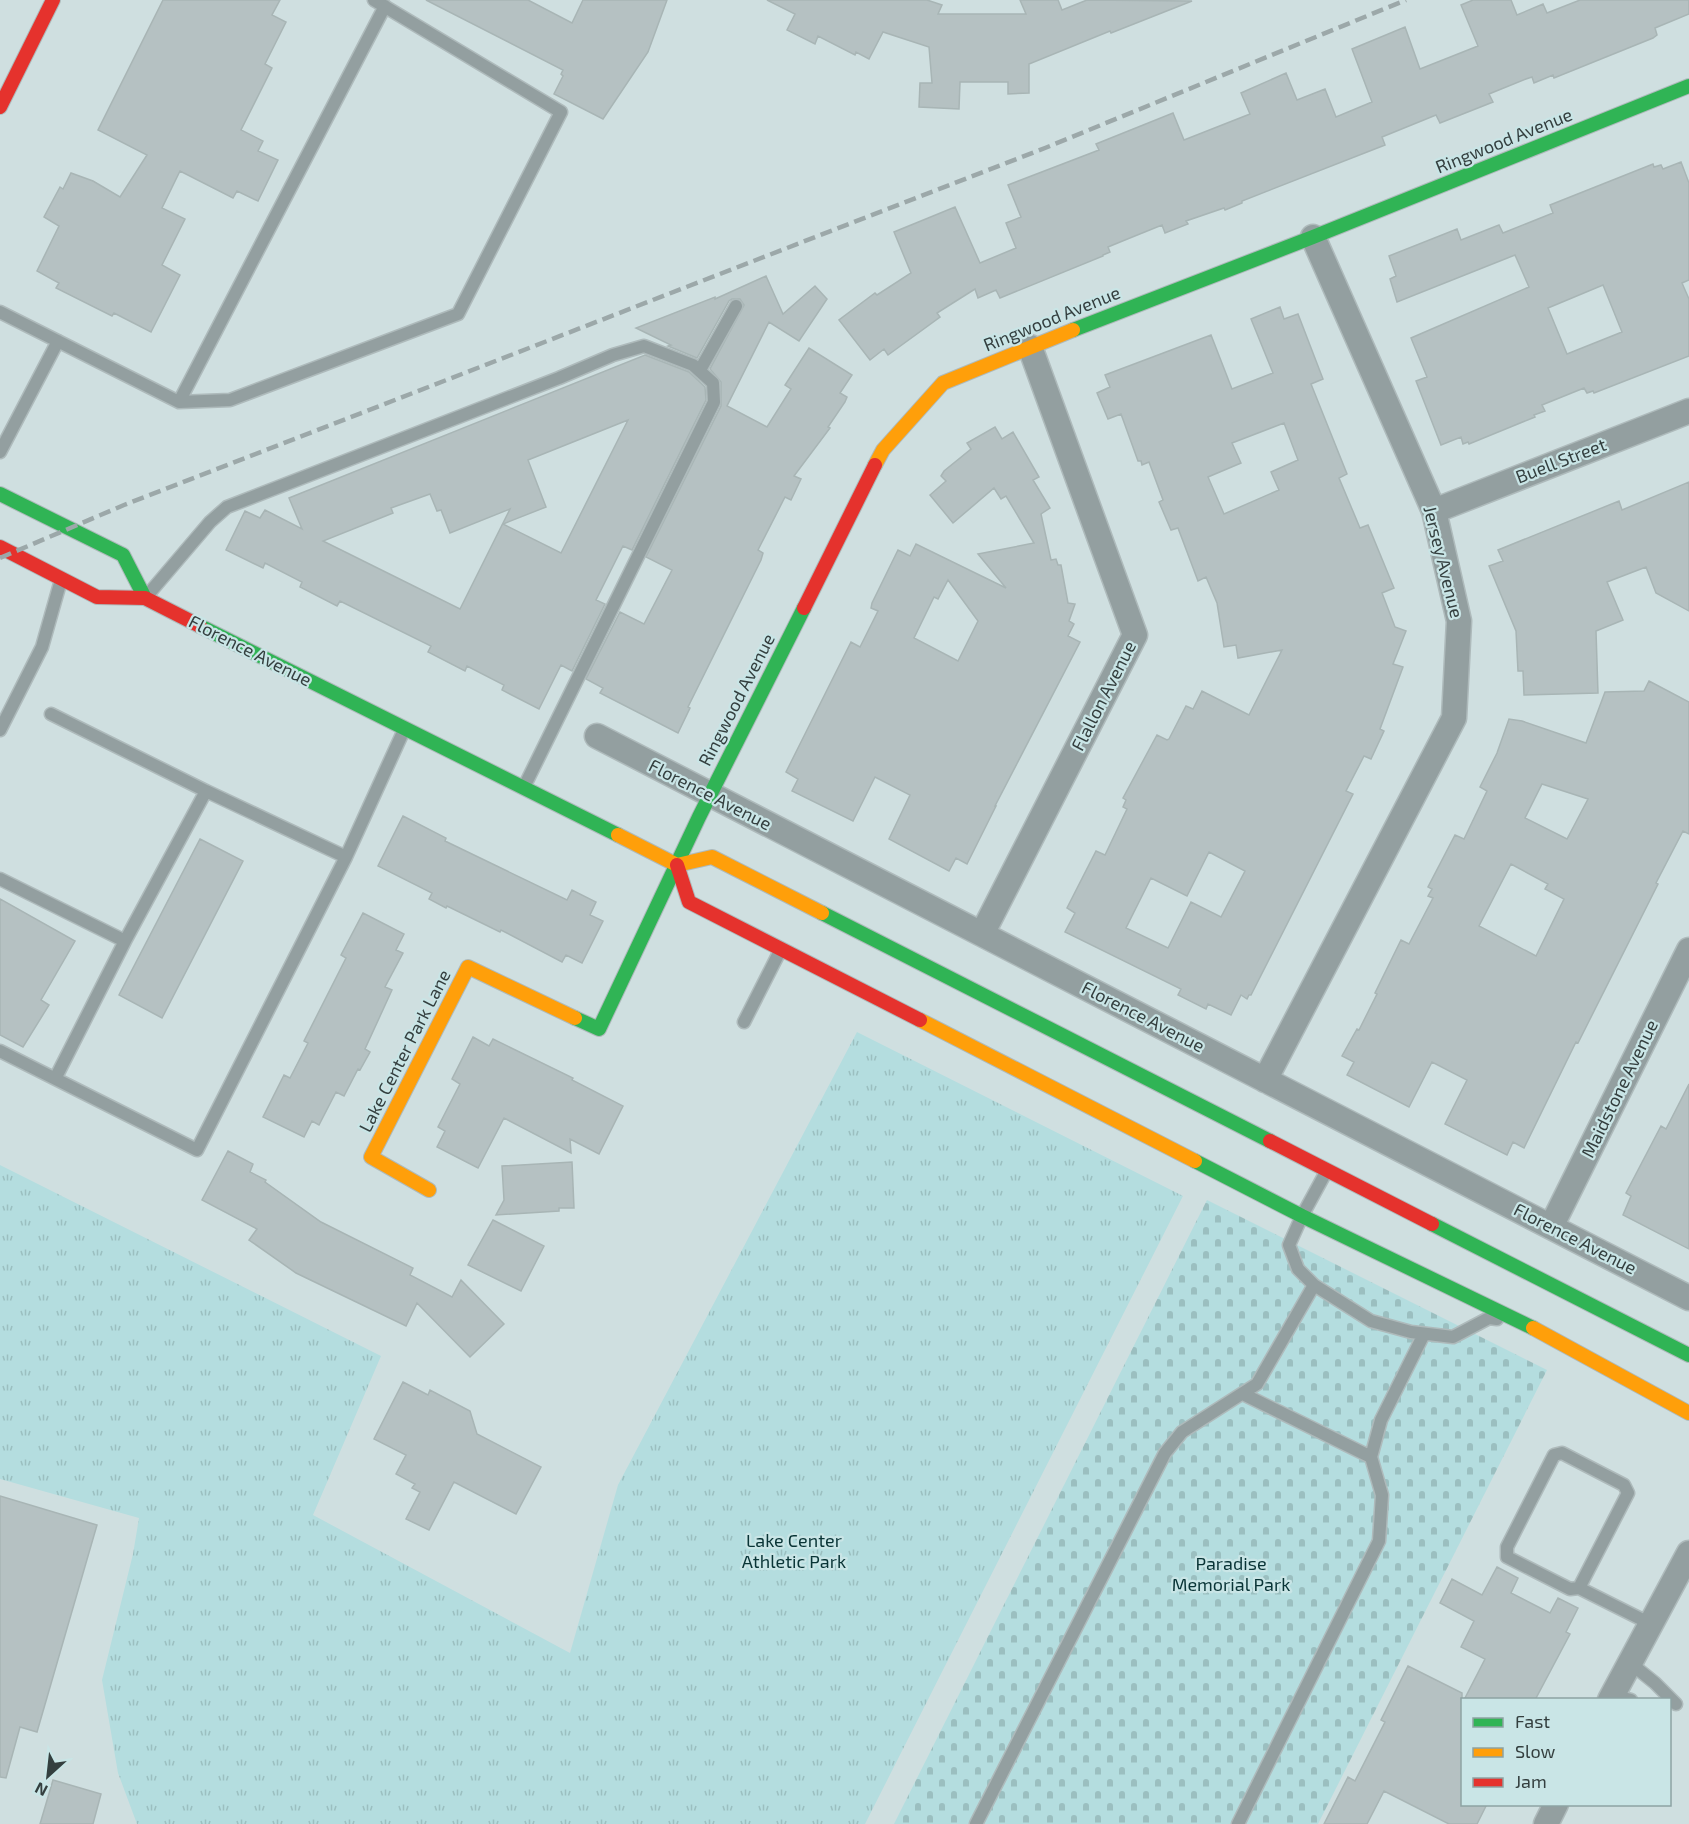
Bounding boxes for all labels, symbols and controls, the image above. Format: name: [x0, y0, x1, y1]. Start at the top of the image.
street label: Ringwood Avenue: [1432, 103, 1575, 178]
street label: Ringwood Avenue: [980, 281, 1123, 356]
street label: Buell Street: [1512, 433, 1609, 487]
street label: Jersey Avenue: [1419, 503, 1469, 620]
street label: Florence Avenue: [185, 610, 315, 690]
street label: Ringwood Avenue: [693, 630, 779, 769]
street label: Flallon Avenue: [1066, 637, 1140, 754]
street label: Florence Avenue: [645, 754, 775, 834]
street label: Lake Center Park Lane: [354, 966, 455, 1135]
street label: Florence Avenue: [1078, 976, 1208, 1056]
street label: Maidstone Avenue: [1576, 1016, 1662, 1161]
street label: Florence Avenue: [1510, 1198, 1640, 1278]
park label: Lake Center Athletic Park: [742, 1529, 846, 1572]
park label: Paradise Memorial Park: [1172, 1552, 1290, 1595]
legend: [1461, 1698, 1671, 1806]
text: Fast: [1515, 1710, 1550, 1732]
text: Slow: [1515, 1740, 1556, 1762]
north arrow: [18, 1746, 78, 1806]
text: Jam: [1515, 1770, 1547, 1792]
text: N: [31, 1779, 50, 1801]

